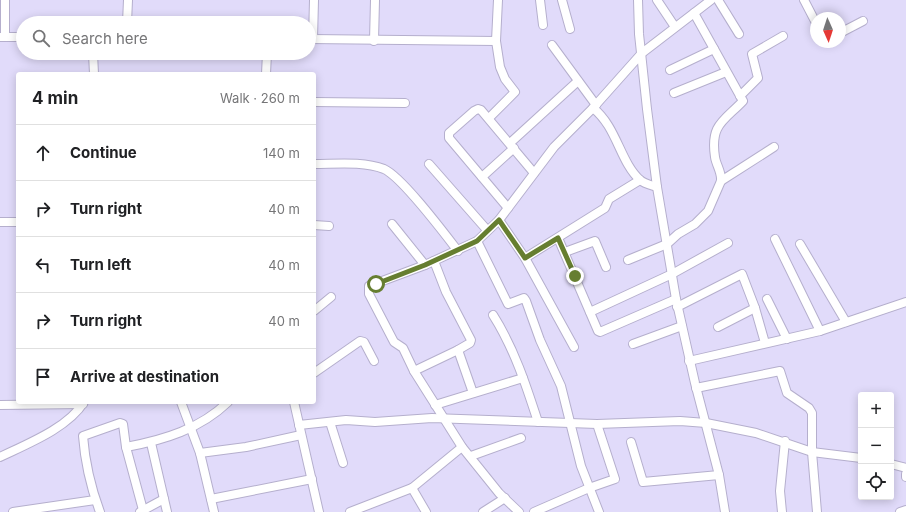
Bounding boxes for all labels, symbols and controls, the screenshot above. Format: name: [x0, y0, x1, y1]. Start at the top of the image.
north arrow: [810, 12, 846, 48]
search box: [16, 16, 316, 60]
icon: search: [30, 27, 52, 49]
text: Search here: [62, 29, 148, 48]
text: 4 min: [32, 88, 78, 108]
text: Walk · 260 m: [220, 90, 300, 106]
icon: ahead: [32, 142, 54, 164]
text: Continue: [70, 143, 137, 162]
text: 140 m: [263, 145, 300, 161]
icon: right: [32, 198, 54, 220]
text: Turn right: [70, 199, 142, 218]
text: 40 m: [268, 201, 300, 217]
icon: left: [32, 254, 54, 276]
text: Turn left: [70, 255, 131, 274]
text: 40 m: [268, 257, 300, 273]
route end: [566, 267, 584, 285]
route start: [367, 275, 385, 293]
icon: right: [32, 310, 54, 332]
text: Turn right: [70, 311, 142, 330]
text: 40 m: [268, 313, 300, 329]
icon: arrive: [32, 366, 54, 388]
text: Arrive at destination: [70, 367, 219, 386]
map controls: [858, 392, 894, 500]
button: +: [858, 392, 894, 428]
button: −: [858, 428, 894, 464]
button: locate: [858, 464, 894, 500]

